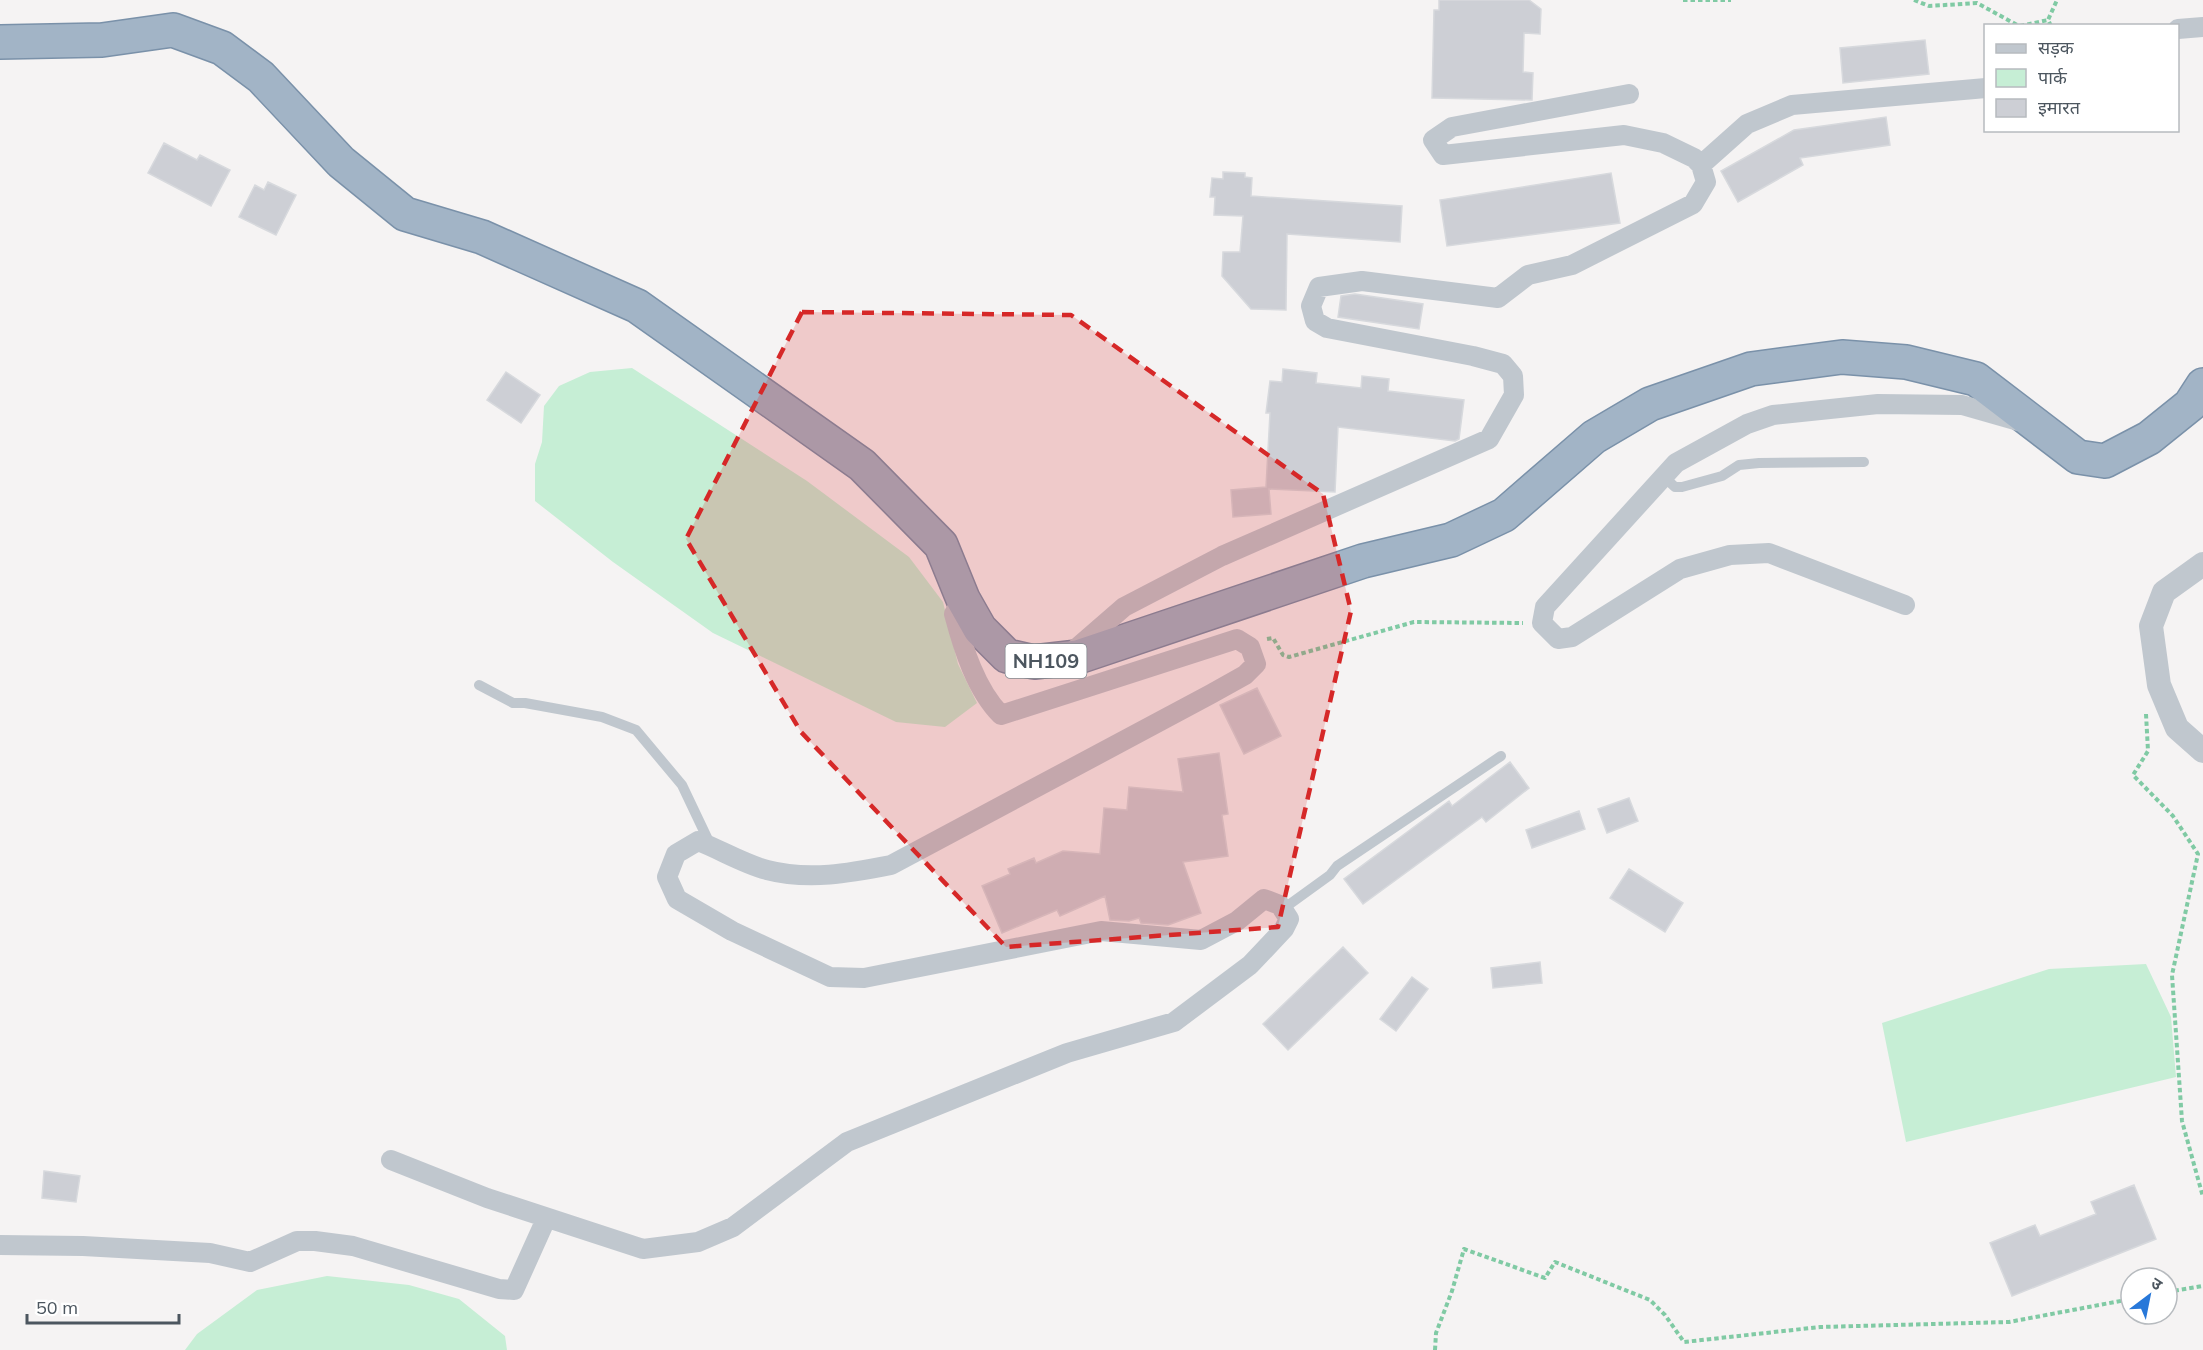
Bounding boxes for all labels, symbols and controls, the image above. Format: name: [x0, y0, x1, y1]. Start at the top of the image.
legend: [1984, 24, 2179, 132]
text: सड़क: [2038, 36, 2075, 59]
text: पार्क: [2038, 66, 2068, 89]
text: इमारत: [2038, 96, 2081, 119]
road number: NH109: [1006, 644, 1086, 678]
north arrow: [2119, 1266, 2179, 1326]
text: उ: [2148, 1272, 2167, 1295]
scale bar: [27, 1287, 178, 1325]
text: 50 m: [36, 1296, 78, 1319]

